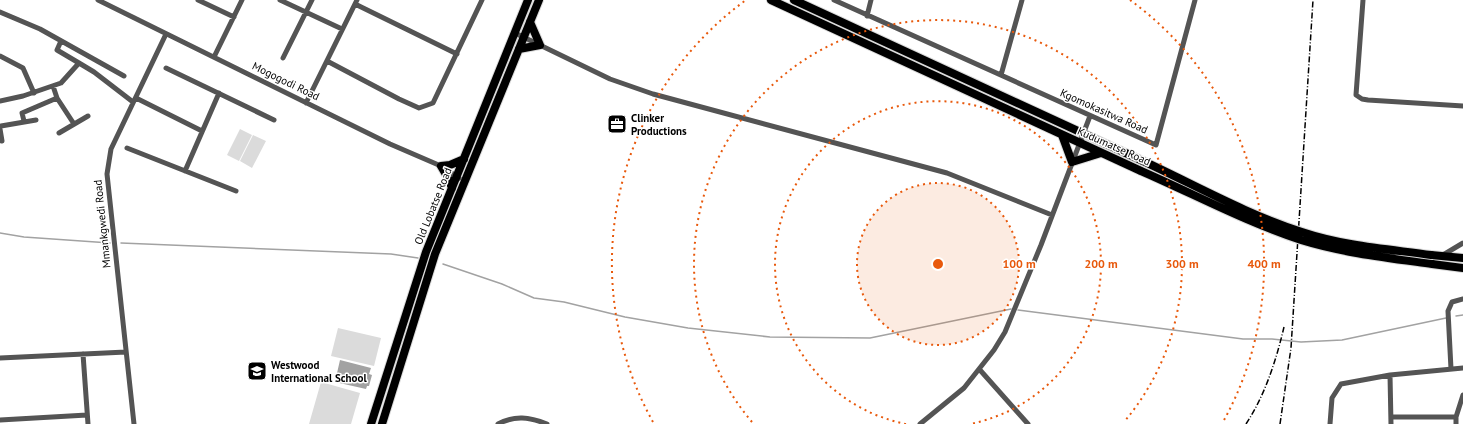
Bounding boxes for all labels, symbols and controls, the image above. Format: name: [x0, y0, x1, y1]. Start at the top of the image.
street label: Mogogodi Road: [250, 59, 322, 103]
street label: Kgomokasitwa Road: [1058, 85, 1150, 137]
place label: Clinker Productions: [631, 111, 687, 138]
office icon: Clinker Productions: [606, 113, 628, 135]
street label: Kudumatse Road: [1075, 124, 1153, 168]
street label: Old Lobatse Road: [411, 165, 455, 247]
street label: Mmankgwedi Road: [90, 179, 114, 269]
text: 100 m: [1002, 256, 1036, 271]
text: 200 m: [1084, 256, 1118, 271]
text: 300 m: [1165, 256, 1199, 271]
text: 400 m: [1247, 256, 1281, 271]
centre of rings: [931, 257, 945, 271]
place label: Westwood International School: [271, 358, 367, 385]
school or university icon: Westwood International School: [246, 360, 268, 382]

